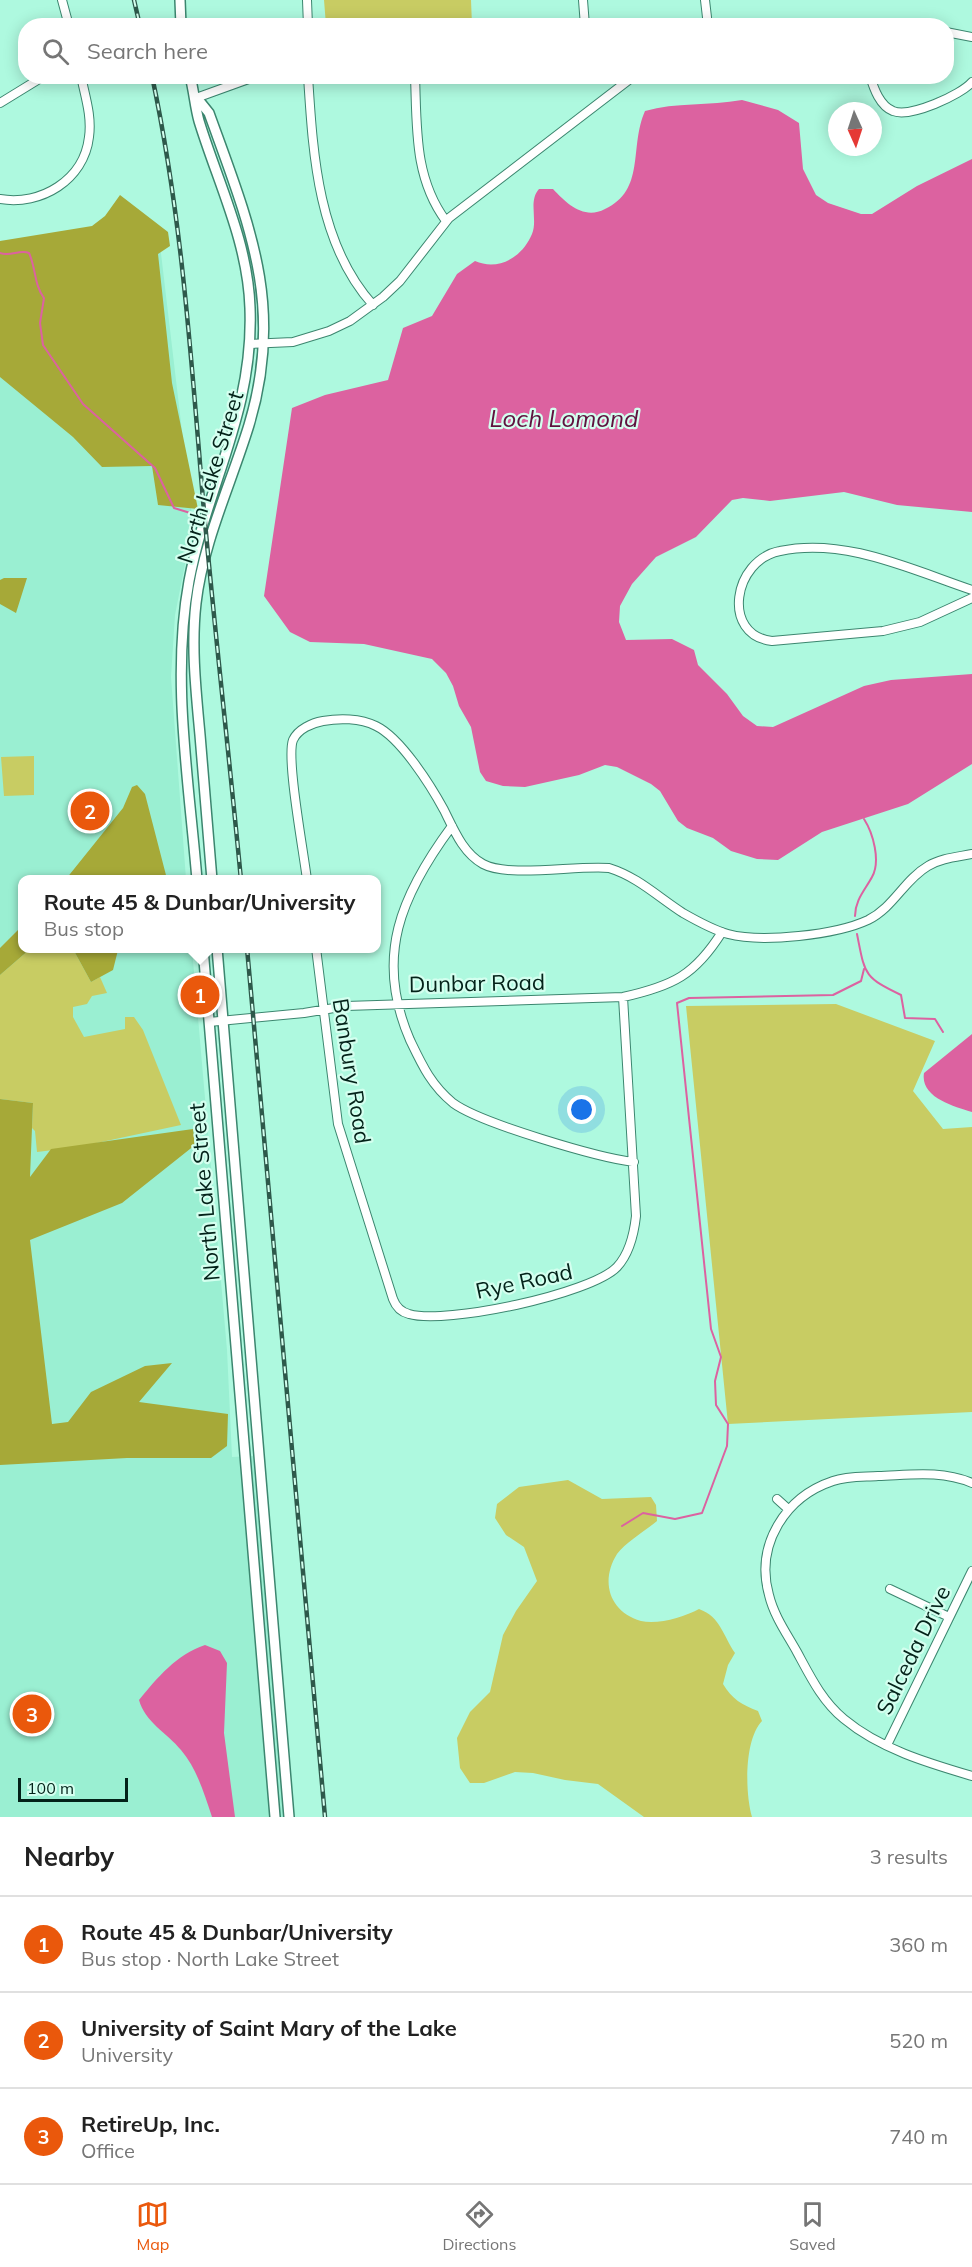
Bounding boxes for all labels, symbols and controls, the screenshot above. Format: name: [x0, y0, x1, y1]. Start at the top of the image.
search box: [18, 18, 954, 84]
icon: search: [39, 35, 72, 68]
text: Search here: [87, 37, 208, 65]
north arrow: [828, 102, 882, 156]
street label: North Lake Street: [170, 387, 250, 567]
water label: Loch Lomond: [490, 403, 639, 433]
pin: 2: [70, 788, 110, 834]
popup: [18, 875, 381, 953]
text: Route 45 & Dunbar/University: [44, 888, 355, 916]
text: Bus stop: [44, 916, 124, 941]
street label: Dunbar Road: [409, 968, 545, 998]
pin: 1: [180, 972, 220, 1018]
street label: Banbury Road: [327, 996, 377, 1146]
your location: [567, 1095, 596, 1124]
street label: North Lake Street: [182, 1101, 226, 1282]
street label: Rye Road: [473, 1257, 575, 1305]
street label: Salceda Drive: [870, 1581, 956, 1719]
pin: 3: [12, 1692, 51, 1736]
scale bar: [18, 1775, 128, 1802]
text: 100 m: [27, 1778, 74, 1798]
text: Nearby: [24, 1840, 114, 1873]
text: 3 results: [870, 1844, 948, 1869]
text: Route 45 & Dunbar/University: [81, 1918, 393, 1946]
text: 1: [38, 1932, 50, 1957]
text: 360 m: [889, 1932, 948, 1957]
text: Bus stop · North Lake Street: [81, 1946, 339, 1971]
text: University of Saint Mary of the Lake: [81, 2014, 457, 2042]
text: 2: [38, 2028, 50, 2053]
text: 520 m: [889, 2028, 948, 2053]
text: University: [81, 2042, 173, 2067]
text: RetireUp, Inc.: [81, 2110, 220, 2138]
text: 3: [38, 2124, 50, 2149]
text: 740 m: [889, 2124, 948, 2149]
text: Office: [81, 2138, 135, 2163]
tab: Map: [136, 2198, 169, 2254]
tab: Directions: [442, 2198, 516, 2254]
tab: Saved: [789, 2198, 836, 2254]

